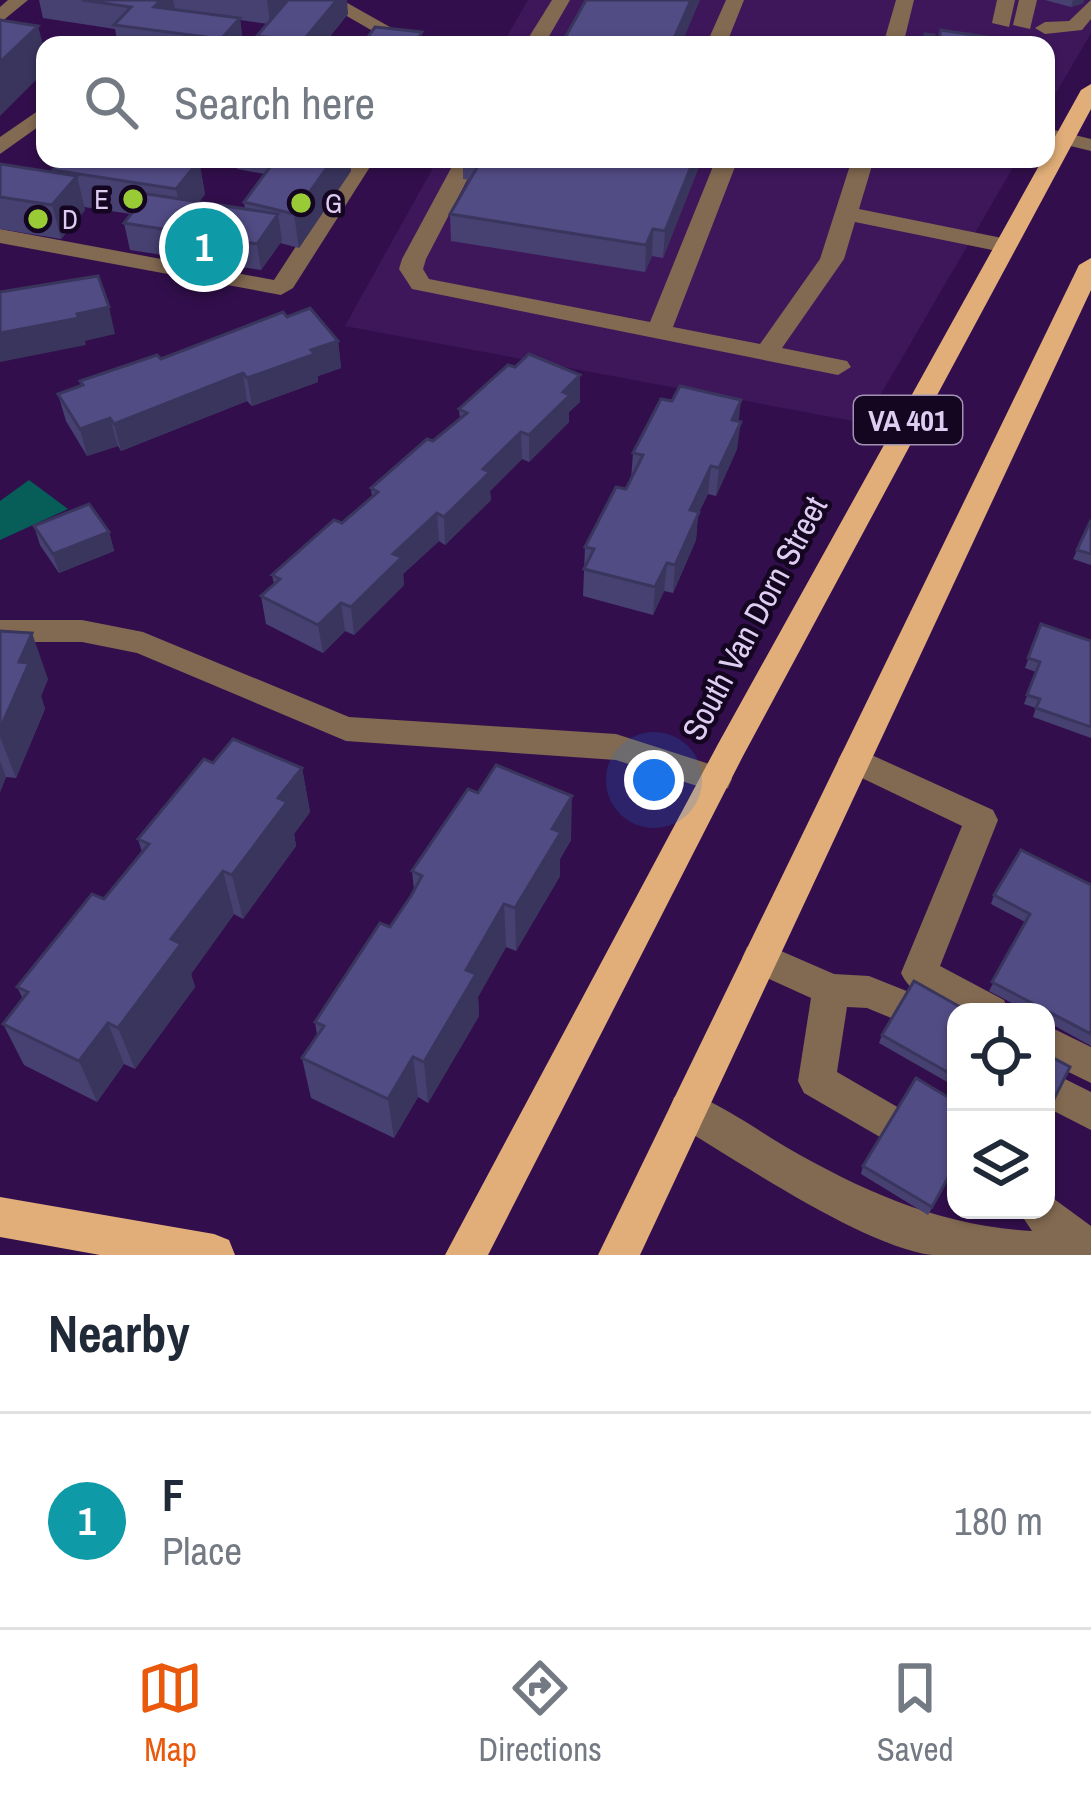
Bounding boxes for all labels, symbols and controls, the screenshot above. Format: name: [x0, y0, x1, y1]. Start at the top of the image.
search box: [36, 36, 1055, 168]
icon: search: [78, 69, 144, 135]
text: Search here: [174, 72, 375, 133]
place label: E: [94, 181, 109, 217]
place label: G: [325, 185, 342, 221]
marker: E: [120, 186, 146, 212]
marker: G: [288, 190, 314, 216]
place label: D: [62, 201, 78, 237]
pin: 1: [165, 202, 243, 292]
marker: D: [25, 206, 51, 232]
road number: VA 401: [854, 396, 962, 444]
street label: South Van Dorn Street: [671, 488, 837, 748]
your location: [624, 750, 684, 810]
map controls: [947, 1003, 1055, 1219]
button: locate: [947, 1003, 1055, 1111]
button: layers: [947, 1111, 1055, 1219]
text: Nearby: [48, 1299, 190, 1368]
text: F: [162, 1464, 185, 1525]
text: 1: [78, 1495, 96, 1547]
text: 180 m: [954, 1495, 1043, 1547]
text: Place: [162, 1525, 242, 1577]
tab: Map: [137, 1655, 203, 1771]
tab: Directions: [478, 1655, 602, 1771]
tab: Saved: [877, 1655, 953, 1771]

